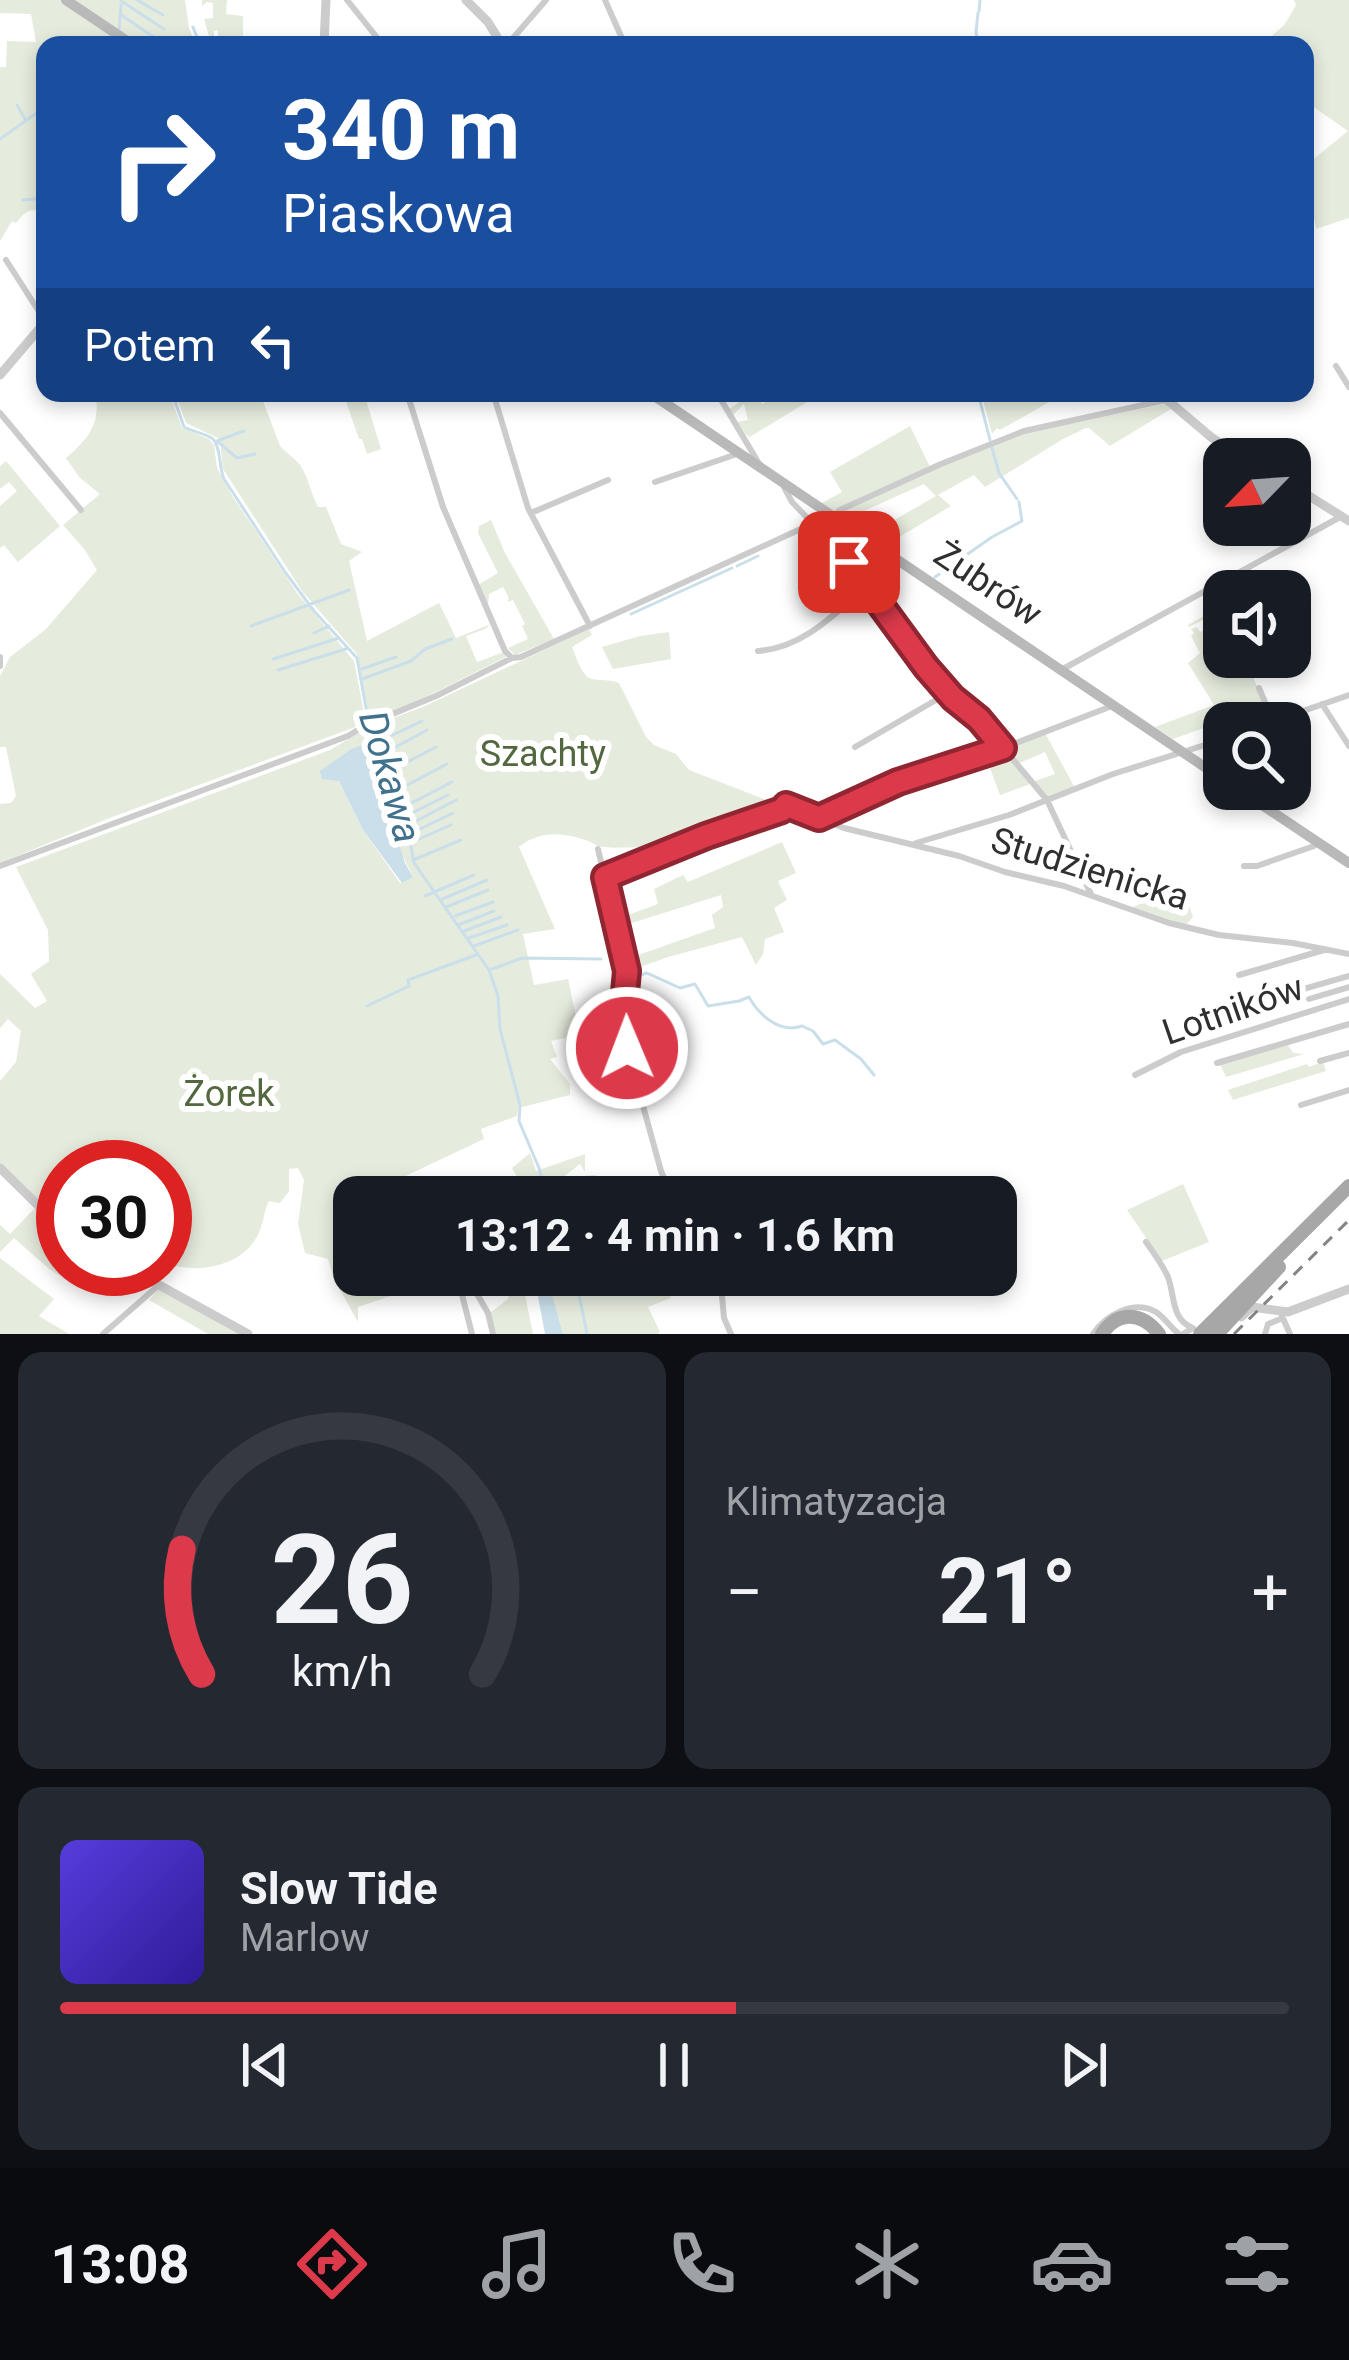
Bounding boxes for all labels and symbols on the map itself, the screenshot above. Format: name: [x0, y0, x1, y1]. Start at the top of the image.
north arrow: [1203, 438, 1311, 546]
pin: [798, 511, 900, 613]
street label: Żubrów: [926, 533, 1050, 635]
water label: Dokawa: [349, 706, 431, 848]
park label: Szachty: [480, 733, 606, 775]
street label: Studzienicka: [986, 819, 1194, 919]
street label: Lotników: [1157, 966, 1309, 1054]
position arrow: [564, 985, 690, 1111]
park label: Żorek: [184, 1073, 275, 1115]
speed limit sign: 30: [36, 1140, 192, 1296]

